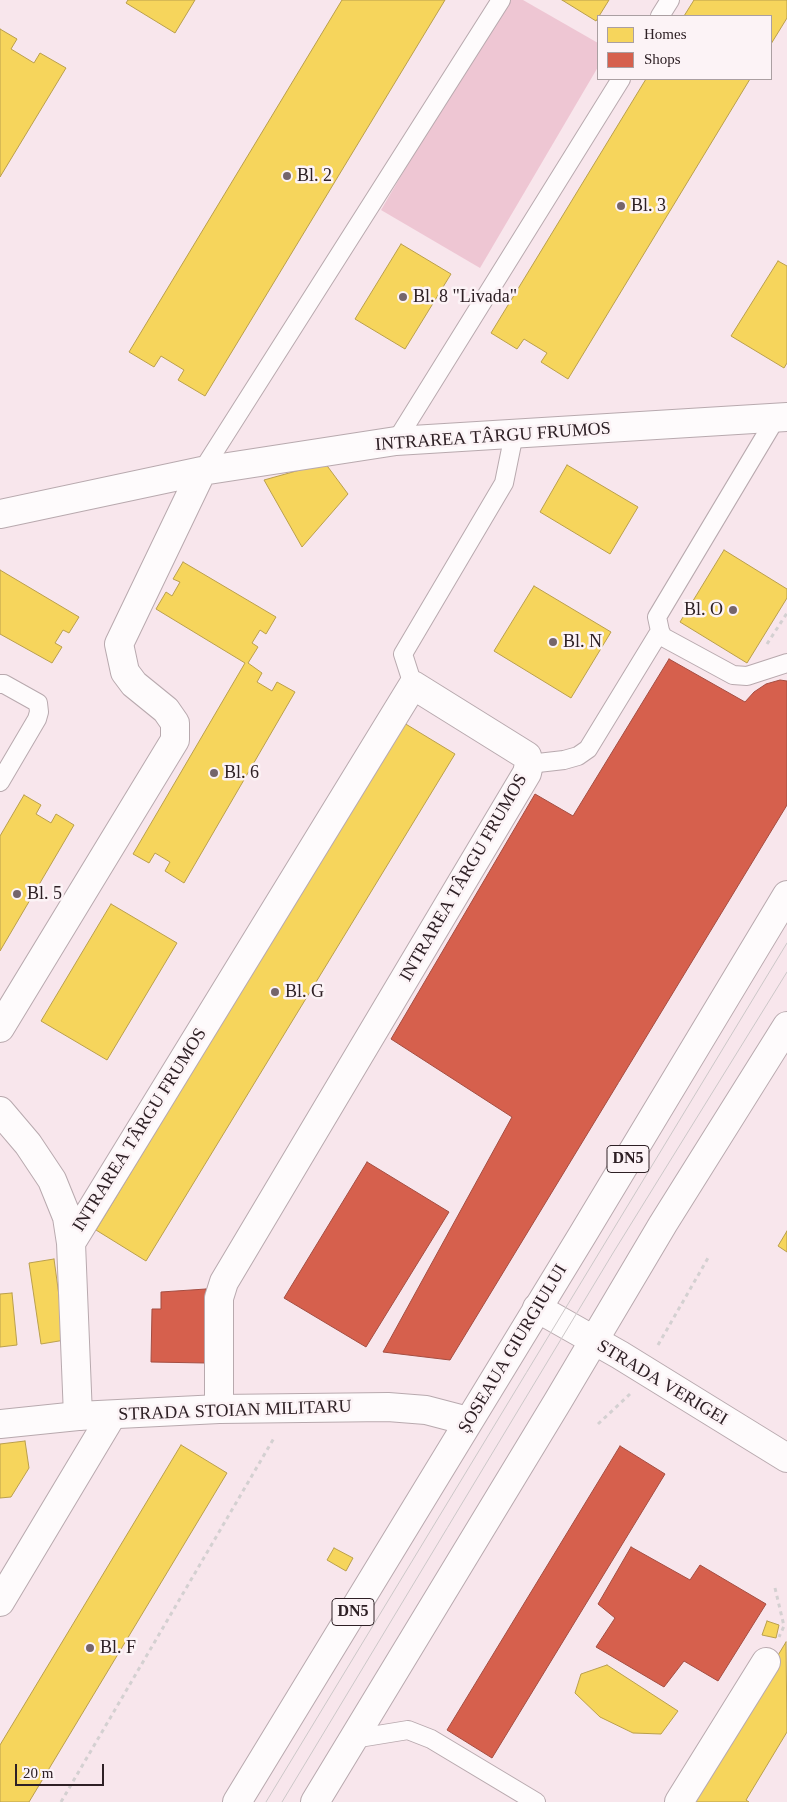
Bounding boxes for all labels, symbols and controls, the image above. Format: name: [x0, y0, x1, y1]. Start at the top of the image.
legend: [597, 15, 772, 80]
text: Homes: [644, 26, 687, 42]
text: Shops: [644, 51, 681, 67]
place label: Bl. 2: [297, 165, 332, 187]
marker: Bl. 2: [281, 170, 293, 182]
place label: Bl. 3: [631, 195, 666, 217]
marker: Bl. 3: [615, 200, 627, 212]
place label: Bl. 8 "Livada": [413, 286, 517, 308]
marker: Bl. 8 "Livada": [397, 291, 409, 303]
street label: INTRAREA TÂRGU FRUMOS: [375, 418, 611, 456]
place label: Bl. O: [684, 599, 723, 621]
marker: Bl. O: [727, 604, 739, 616]
place label: Bl. N: [563, 631, 602, 653]
marker: Bl. N: [547, 636, 559, 648]
place label: Bl. 6: [224, 762, 259, 784]
marker: Bl. 6: [208, 767, 220, 779]
street label: INTRAREA TÂRGU FRUMOS: [396, 770, 532, 986]
place label: Bl. 5: [27, 883, 62, 905]
marker: Bl. 5: [11, 888, 23, 900]
place label: Bl. G: [285, 981, 324, 1003]
marker: Bl. G: [269, 986, 281, 998]
street label: INTRAREA TÂRGU FRUMOS: [68, 1024, 212, 1236]
road number: DN5: [607, 1146, 649, 1172]
street label: ȘOSEAUA GIURGIULUI: [454, 1261, 572, 1437]
street label: STRADA VERIGEI: [593, 1336, 731, 1430]
street label: STRADA STOIAN MILITARU: [118, 1396, 352, 1426]
road number: DN5: [332, 1598, 374, 1625]
place label: Bl. F: [100, 1637, 136, 1659]
marker: Bl. F: [84, 1642, 96, 1654]
scale bar: [18, 1754, 106, 1786]
text: 20 m: [23, 1765, 53, 1781]

